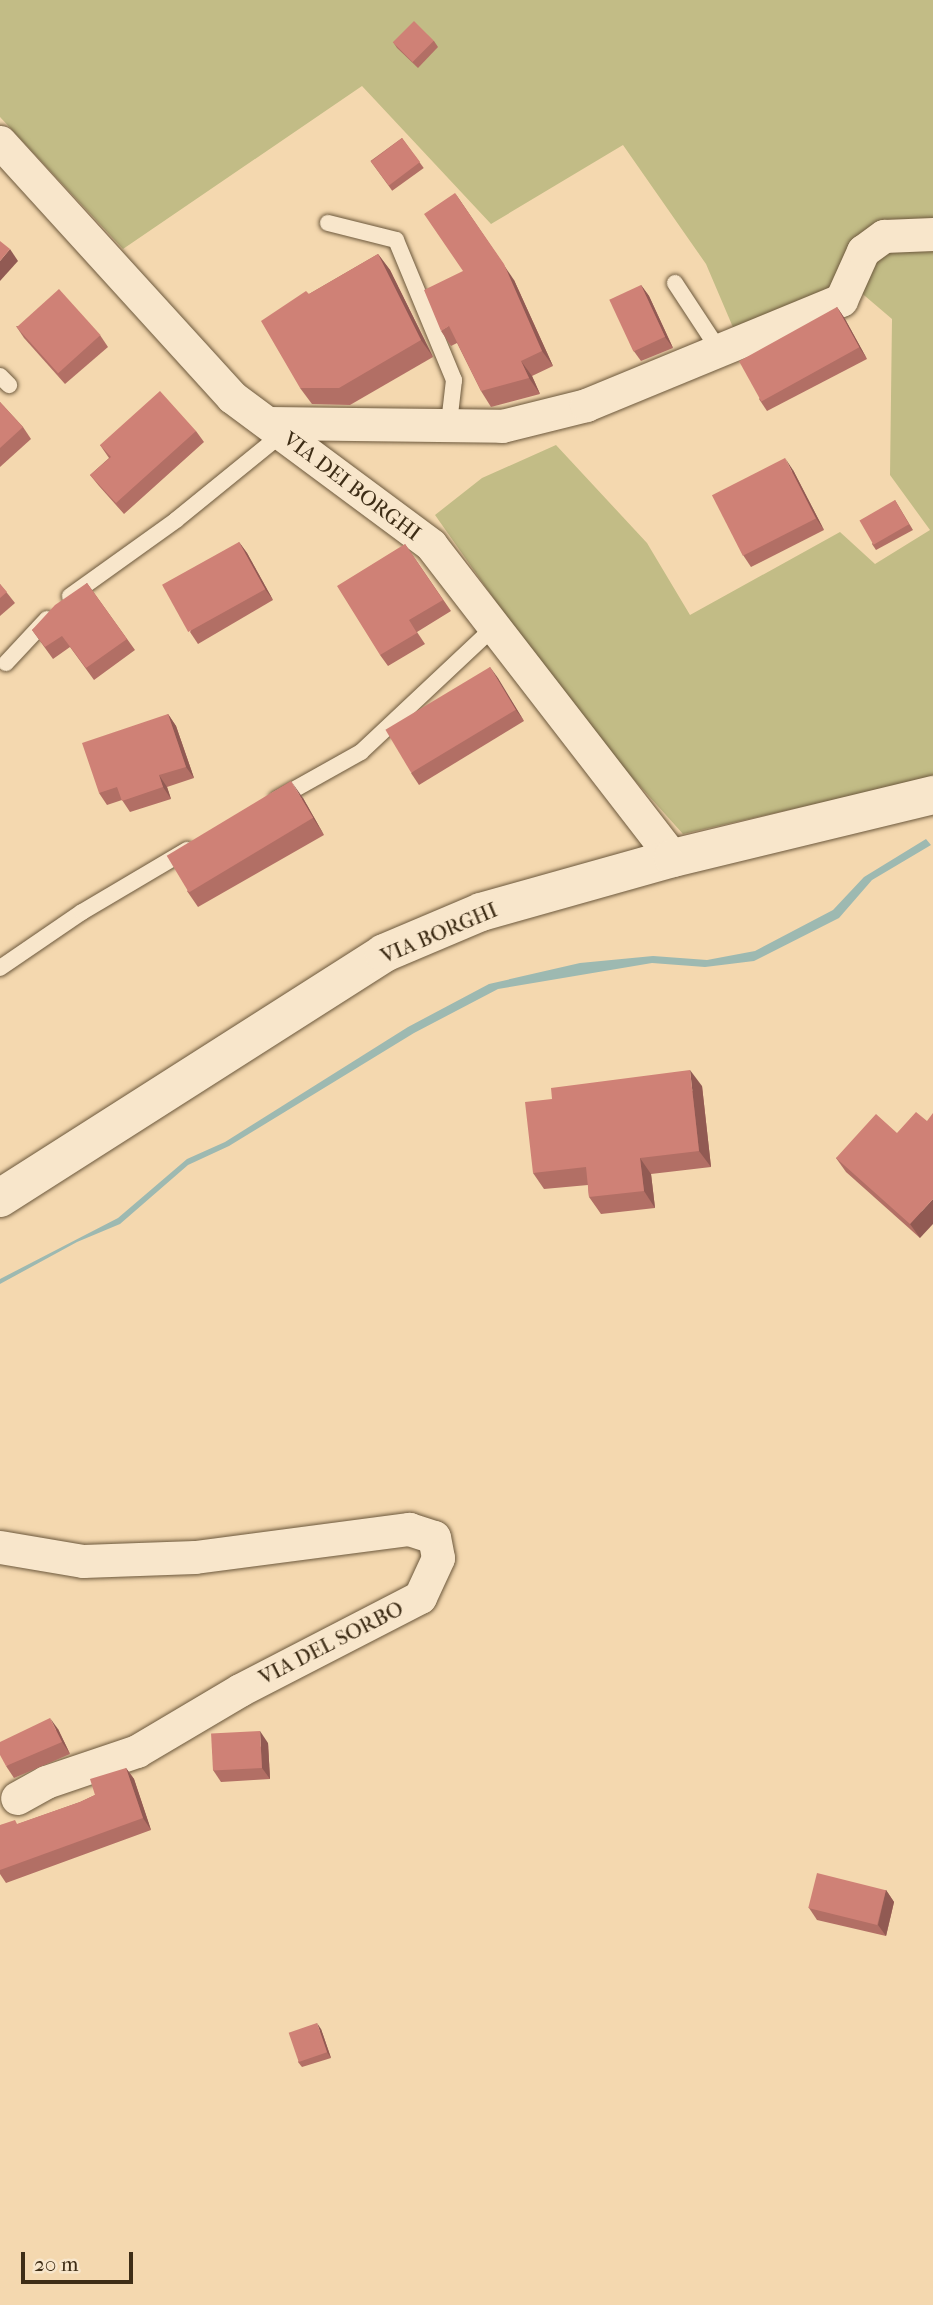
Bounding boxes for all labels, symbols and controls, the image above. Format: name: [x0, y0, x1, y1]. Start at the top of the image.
street label: VIA DEI BORGHI: [278, 426, 426, 546]
street label: VIA BORGHI: [377, 897, 501, 969]
street label: VIA DEL SORBO: [255, 1596, 407, 1690]
scale bar: [24, 2238, 136, 2282]
text: 20 m: [34, 2252, 78, 2276]

